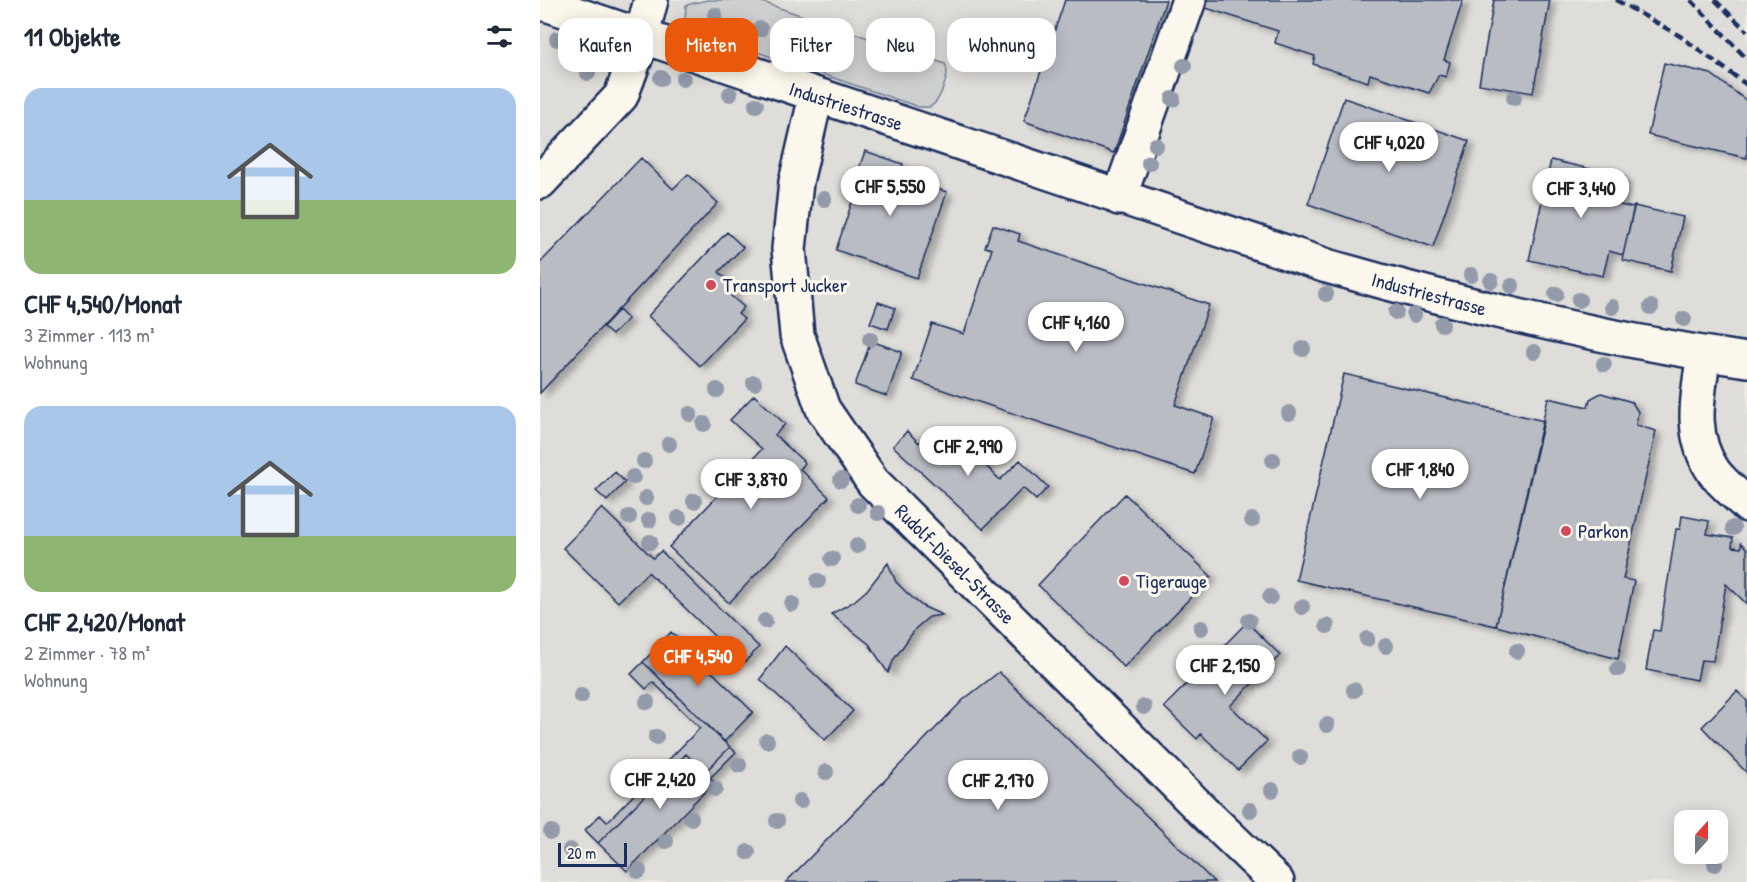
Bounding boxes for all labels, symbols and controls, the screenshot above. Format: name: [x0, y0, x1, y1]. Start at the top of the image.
chip: Kaufen: [558, 18, 653, 72]
chip: Mieten: [665, 18, 758, 72]
chip: Filter: [770, 18, 854, 72]
chip: Neu: [866, 18, 935, 72]
chip: Wohnung: [947, 18, 1056, 72]
text: 11 Objekte: [24, 19, 121, 54]
icon: filters: [483, 20, 516, 53]
street label: Industriestrasse: [786, 74, 906, 137]
pin: CHF 4,020: [1320, 122, 1458, 173]
icon: home: [216, 127, 324, 235]
text: CHF 4,020: [1353, 128, 1425, 155]
pin: CHF 5,550: [821, 166, 959, 217]
pin: CHF 3,440: [1512, 168, 1650, 219]
text: CHF 5,550: [855, 172, 925, 199]
text: CHF 3,440: [1546, 174, 1616, 201]
street label: Industriestrasse: [1369, 265, 1490, 322]
place label: Transport Jucker: [723, 271, 848, 298]
marker: Transport Jucker: [704, 278, 718, 292]
text: CHF 4,540/Monat: [24, 286, 181, 321]
pin: CHF 4,160: [1007, 302, 1145, 353]
text: CHF 4,160: [1042, 308, 1110, 335]
text: 3 Zimmer · 113 m²: [24, 321, 155, 348]
text: Wohnung: [24, 348, 88, 375]
pin: CHF 2,990: [899, 426, 1037, 477]
text: CHF 2,990: [933, 432, 1003, 459]
icon: home: [216, 445, 324, 553]
pin: CHF 1,840: [1351, 449, 1489, 500]
text: CHF 1,840: [1386, 455, 1454, 482]
pin: CHF 3,870: [682, 459, 820, 510]
text: CHF 3,870: [715, 465, 787, 492]
street label: Rudolf-Diesel-Strasse: [889, 498, 1021, 630]
place label: Parkon: [1578, 517, 1629, 544]
marker: Parkon: [1559, 524, 1573, 538]
place label: Tigerauge: [1136, 567, 1207, 594]
marker: Tigerauge: [1117, 574, 1131, 588]
text: CHF 2,420/Monat: [24, 604, 185, 639]
pin: CHF 4,540: [629, 636, 767, 687]
text: 2 Zimmer · 78 m²: [24, 639, 150, 666]
text: CHF 4,540: [664, 642, 732, 669]
pin: CHF 2,150: [1156, 645, 1294, 696]
text: CHF 2,150: [1190, 651, 1260, 678]
text: Wohnung: [24, 666, 88, 693]
pin: CHF 2,420: [591, 759, 729, 810]
pin: CHF 2,170: [929, 760, 1067, 811]
text: CHF 2,420: [624, 765, 696, 792]
text: CHF 2,170: [962, 766, 1034, 793]
north arrow: [1674, 810, 1728, 864]
map controls: [1674, 810, 1728, 864]
scale bar: [558, 840, 627, 868]
text: 20 m: [567, 842, 596, 864]

